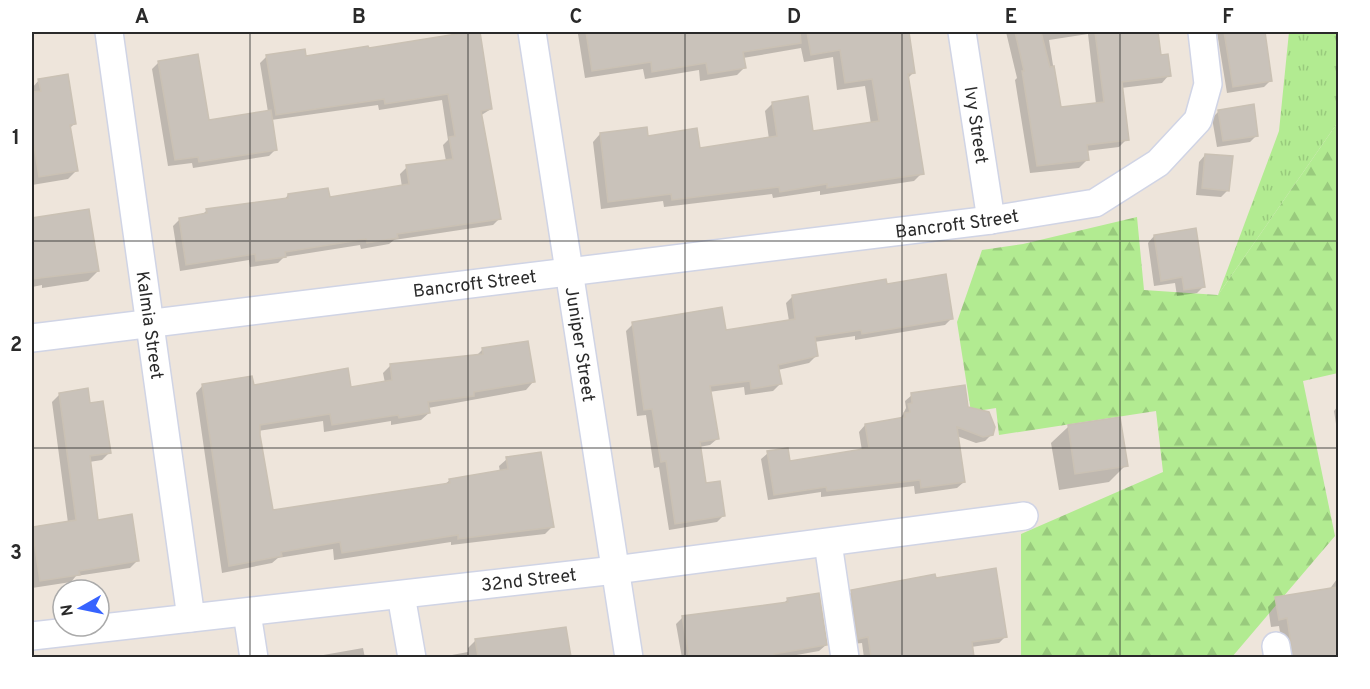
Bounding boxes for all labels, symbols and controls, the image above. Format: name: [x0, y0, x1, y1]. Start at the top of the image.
text: A: [135, 5, 149, 31]
text: B: [352, 5, 366, 31]
text: C: [570, 5, 582, 31]
text: D: [787, 5, 801, 31]
text: E: [1005, 5, 1017, 31]
text: F: [1222, 5, 1234, 31]
street label: Ivy Street: [958, 85, 992, 166]
text: 1: [12, 126, 20, 152]
street label: Bancroft Street: [894, 206, 1021, 245]
street label: Bancroft Street: [412, 266, 538, 304]
street label: Kalmia Street: [130, 270, 167, 381]
street label: Juniper Street: [559, 285, 599, 404]
text: 2: [10, 333, 22, 359]
text: 3: [10, 541, 22, 567]
street label: 32nd Street: [480, 564, 578, 598]
north arrow: [51, 578, 111, 638]
text: N: [57, 603, 79, 617]

